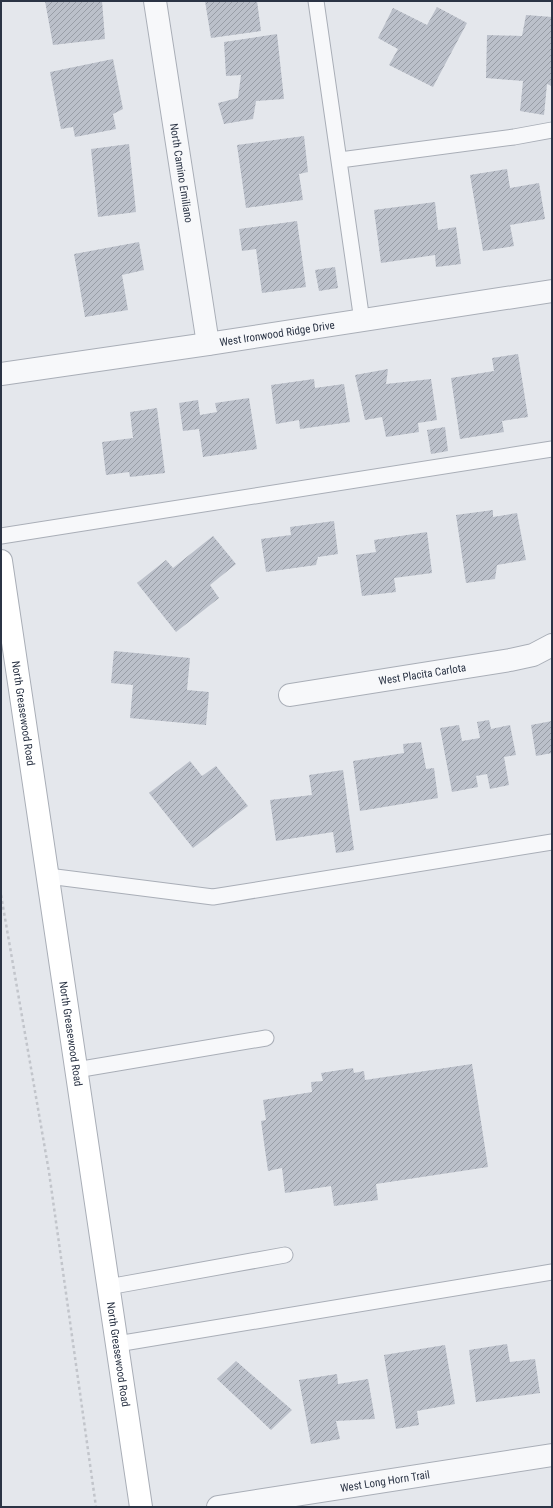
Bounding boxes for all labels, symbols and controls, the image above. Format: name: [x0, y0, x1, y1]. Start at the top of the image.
street label: North Camino Emiliano: [167, 122, 195, 224]
street label: West Ironwood Ridge Drive: [219, 319, 336, 349]
street label: North Greasewood Road: [9, 660, 37, 767]
street label: West Placita Carlota: [378, 661, 467, 688]
street label: North Greasewood Road: [56, 981, 85, 1087]
street label: North Greasewood Road: [104, 1301, 132, 1408]
street label: West Long Horn Trail: [339, 1468, 431, 1495]

